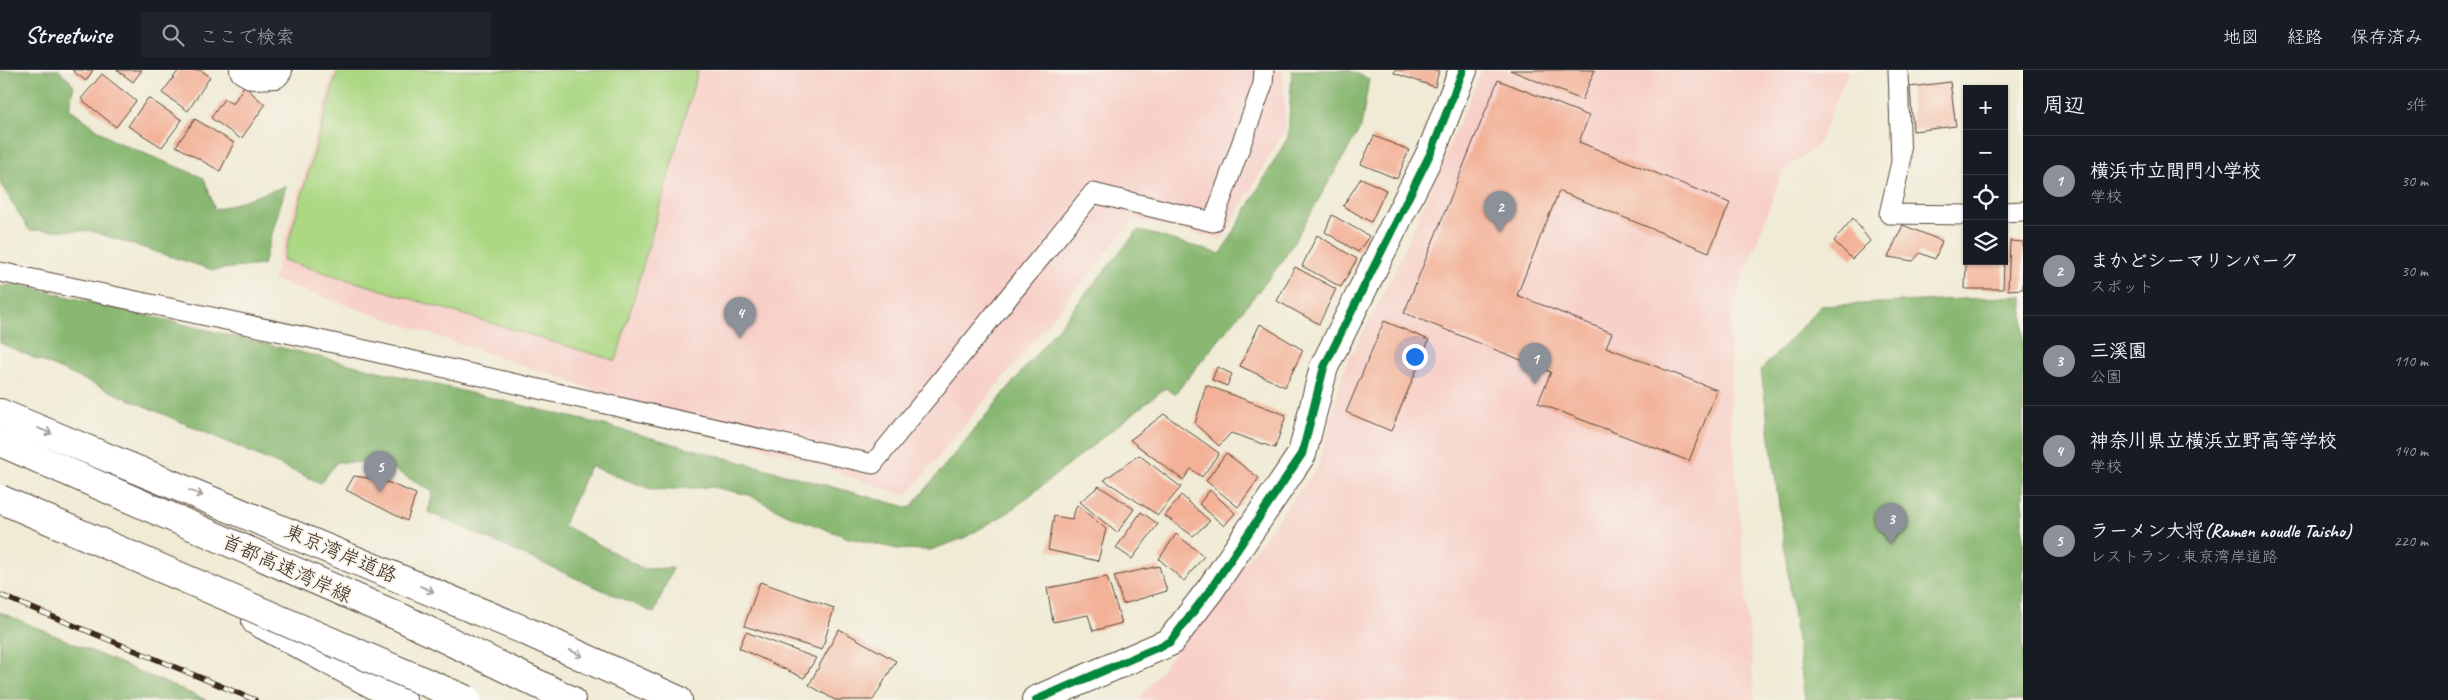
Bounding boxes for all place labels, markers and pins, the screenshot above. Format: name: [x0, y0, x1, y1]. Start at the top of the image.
pin: 2: [1484, 191, 1516, 232]
pin: 4: [724, 297, 756, 338]
pin: 1: [1519, 343, 1551, 384]
pin: 5: [364, 451, 396, 492]
pin: 3: [1875, 503, 1907, 544]

